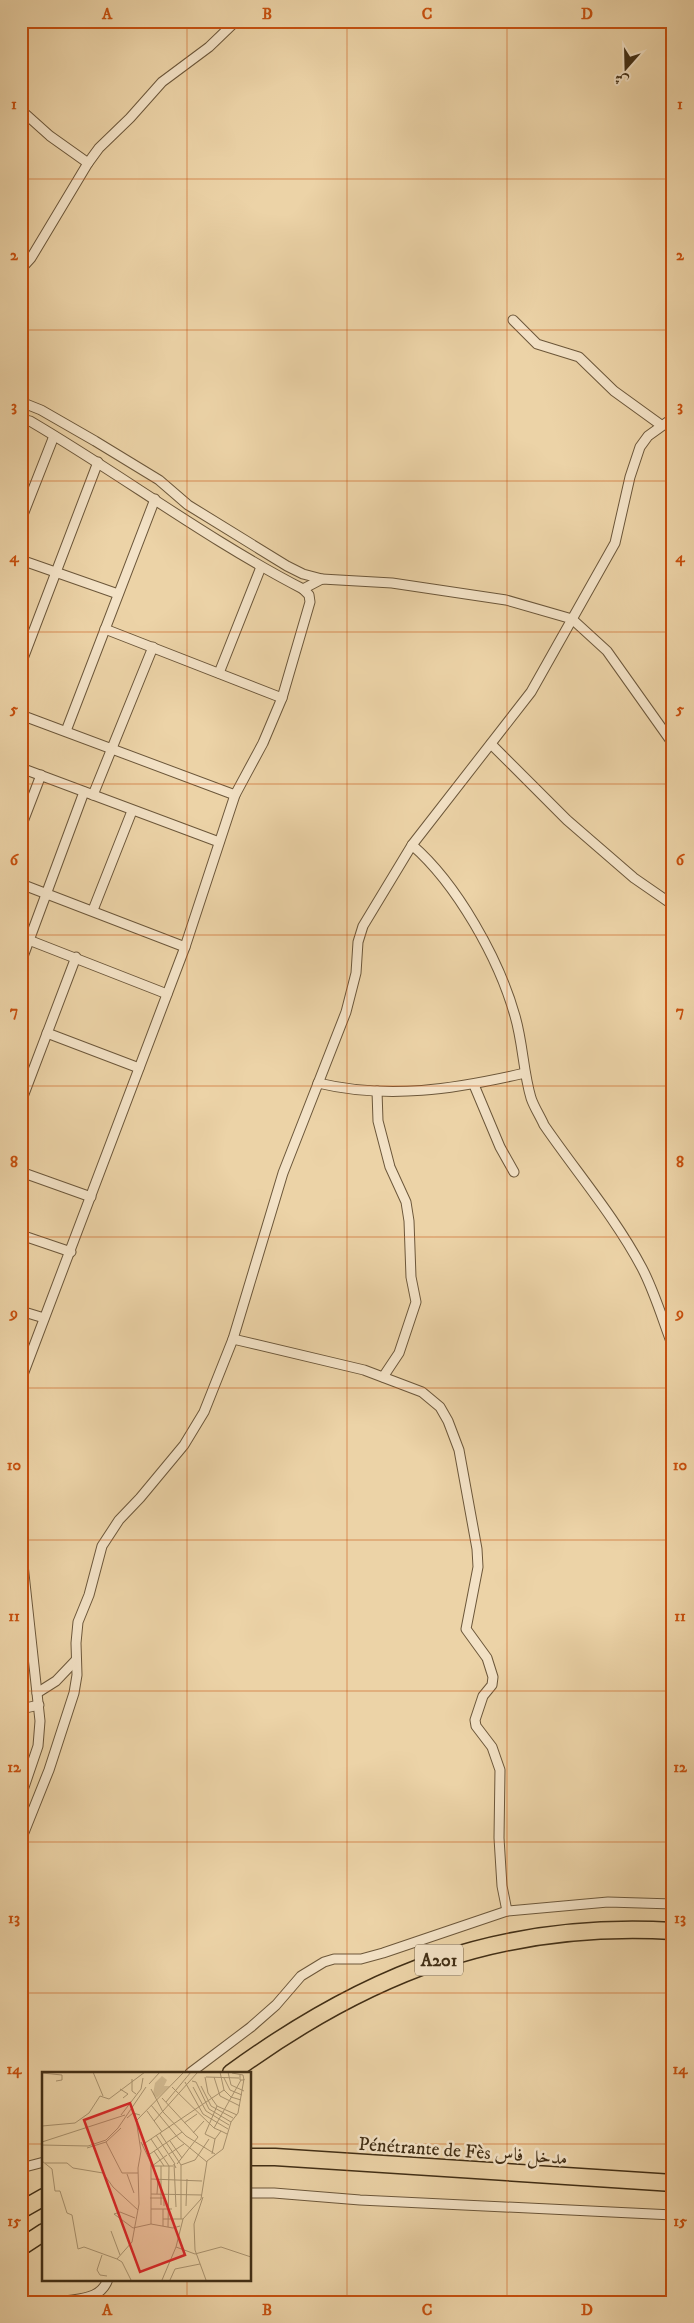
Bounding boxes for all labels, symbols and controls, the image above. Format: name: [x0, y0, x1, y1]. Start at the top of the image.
text: A: [101, 4, 113, 24]
text: B: [262, 4, 272, 24]
text: C: [422, 4, 432, 24]
text: D: [581, 4, 593, 24]
north arrow: [602, 42, 652, 92]
text: ش: [612, 68, 632, 90]
text: 1: [11, 94, 17, 114]
text: 1: [677, 94, 683, 114]
text: 2: [10, 245, 19, 265]
text: 2: [676, 245, 685, 265]
text: 3: [11, 396, 17, 416]
text: 3: [677, 396, 683, 416]
text: 4: [8, 547, 19, 567]
text: 4: [674, 547, 685, 567]
text: 5: [9, 699, 18, 719]
text: 5: [675, 699, 684, 719]
text: 6: [10, 850, 20, 870]
text: 6: [676, 850, 686, 870]
text: 7: [10, 1001, 18, 1021]
text: 7: [676, 1001, 684, 1021]
text: 8: [10, 1152, 18, 1172]
text: 8: [676, 1152, 684, 1172]
text: 9: [9, 1303, 18, 1323]
text: 9: [675, 1303, 684, 1323]
text: 10: [7, 1455, 22, 1475]
text: 10: [673, 1455, 688, 1475]
text: 11: [8, 1606, 20, 1626]
text: 11: [674, 1606, 686, 1626]
text: 12: [7, 1757, 22, 1777]
text: 12: [673, 1757, 688, 1777]
text: 13: [8, 1908, 20, 1928]
text: 13: [674, 1908, 686, 1928]
road number: A201: [415, 1944, 463, 1976]
text: 14: [6, 2059, 22, 2079]
text: 14: [672, 2059, 688, 2079]
inset map: [42, 2072, 251, 2280]
street label: Pénétrante de Fès مدخل فاس: [357, 2133, 568, 2171]
text: 15: [7, 2211, 21, 2231]
text: 15: [673, 2211, 687, 2231]
text: A: [101, 2300, 113, 2320]
text: B: [262, 2300, 272, 2320]
text: C: [422, 2300, 432, 2320]
text: D: [581, 2300, 593, 2320]

